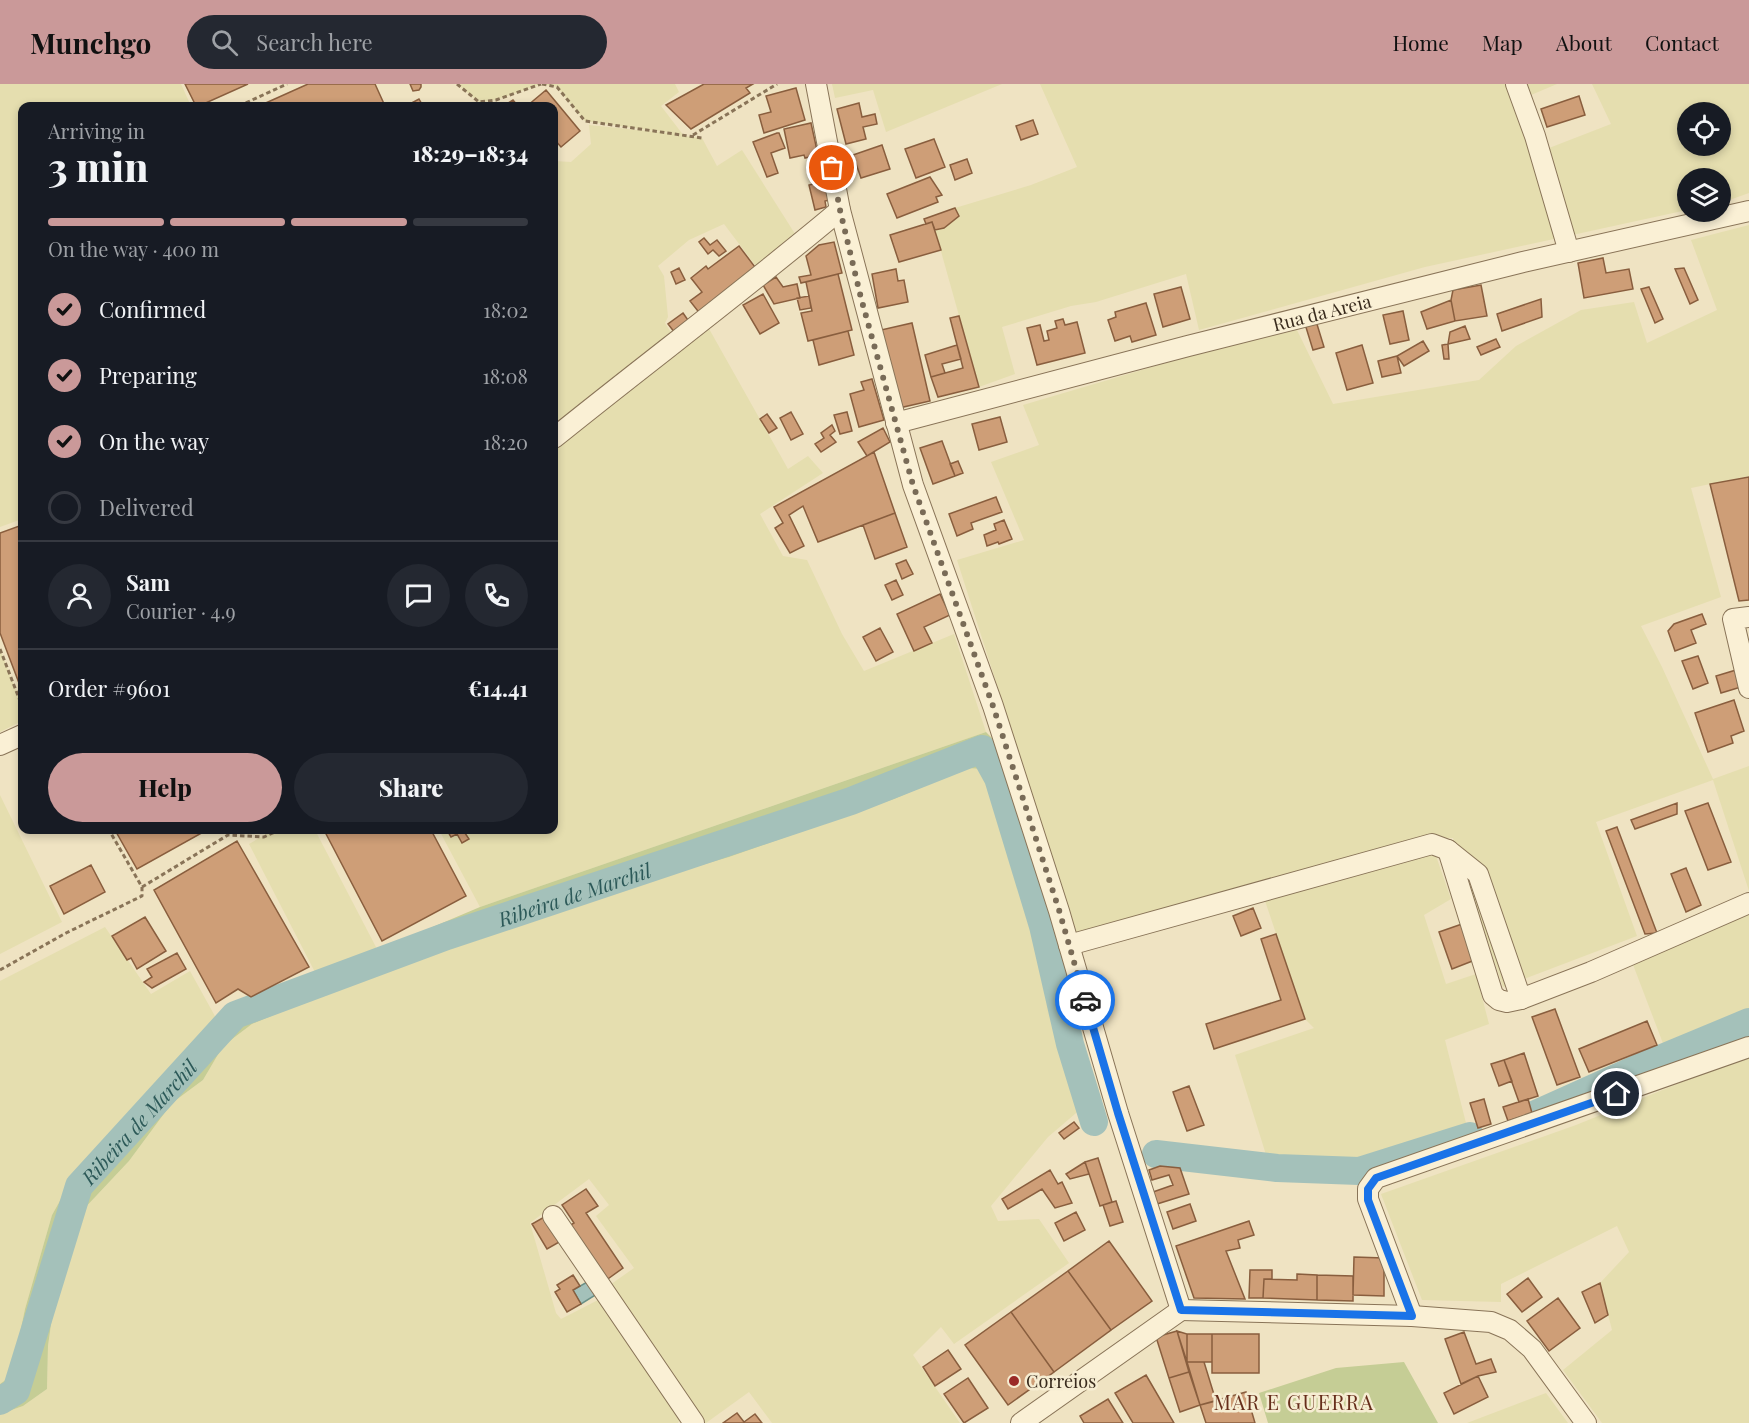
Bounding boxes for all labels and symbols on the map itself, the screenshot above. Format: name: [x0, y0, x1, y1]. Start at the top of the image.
pin: [806, 142, 857, 193]
street label: Rua da Areia: [1270, 289, 1374, 336]
water label: Ribeira de Marchil: [493, 855, 655, 932]
courier: [1055, 970, 1115, 1030]
water label: Ribeira de Marchil: [74, 1052, 203, 1190]
pin: [1591, 1068, 1642, 1119]
place label: Correios: [1026, 1369, 1096, 1393]
marker: Correios: [1007, 1374, 1021, 1388]
district label: MAR E GUERRA: [1214, 1388, 1374, 1415]

